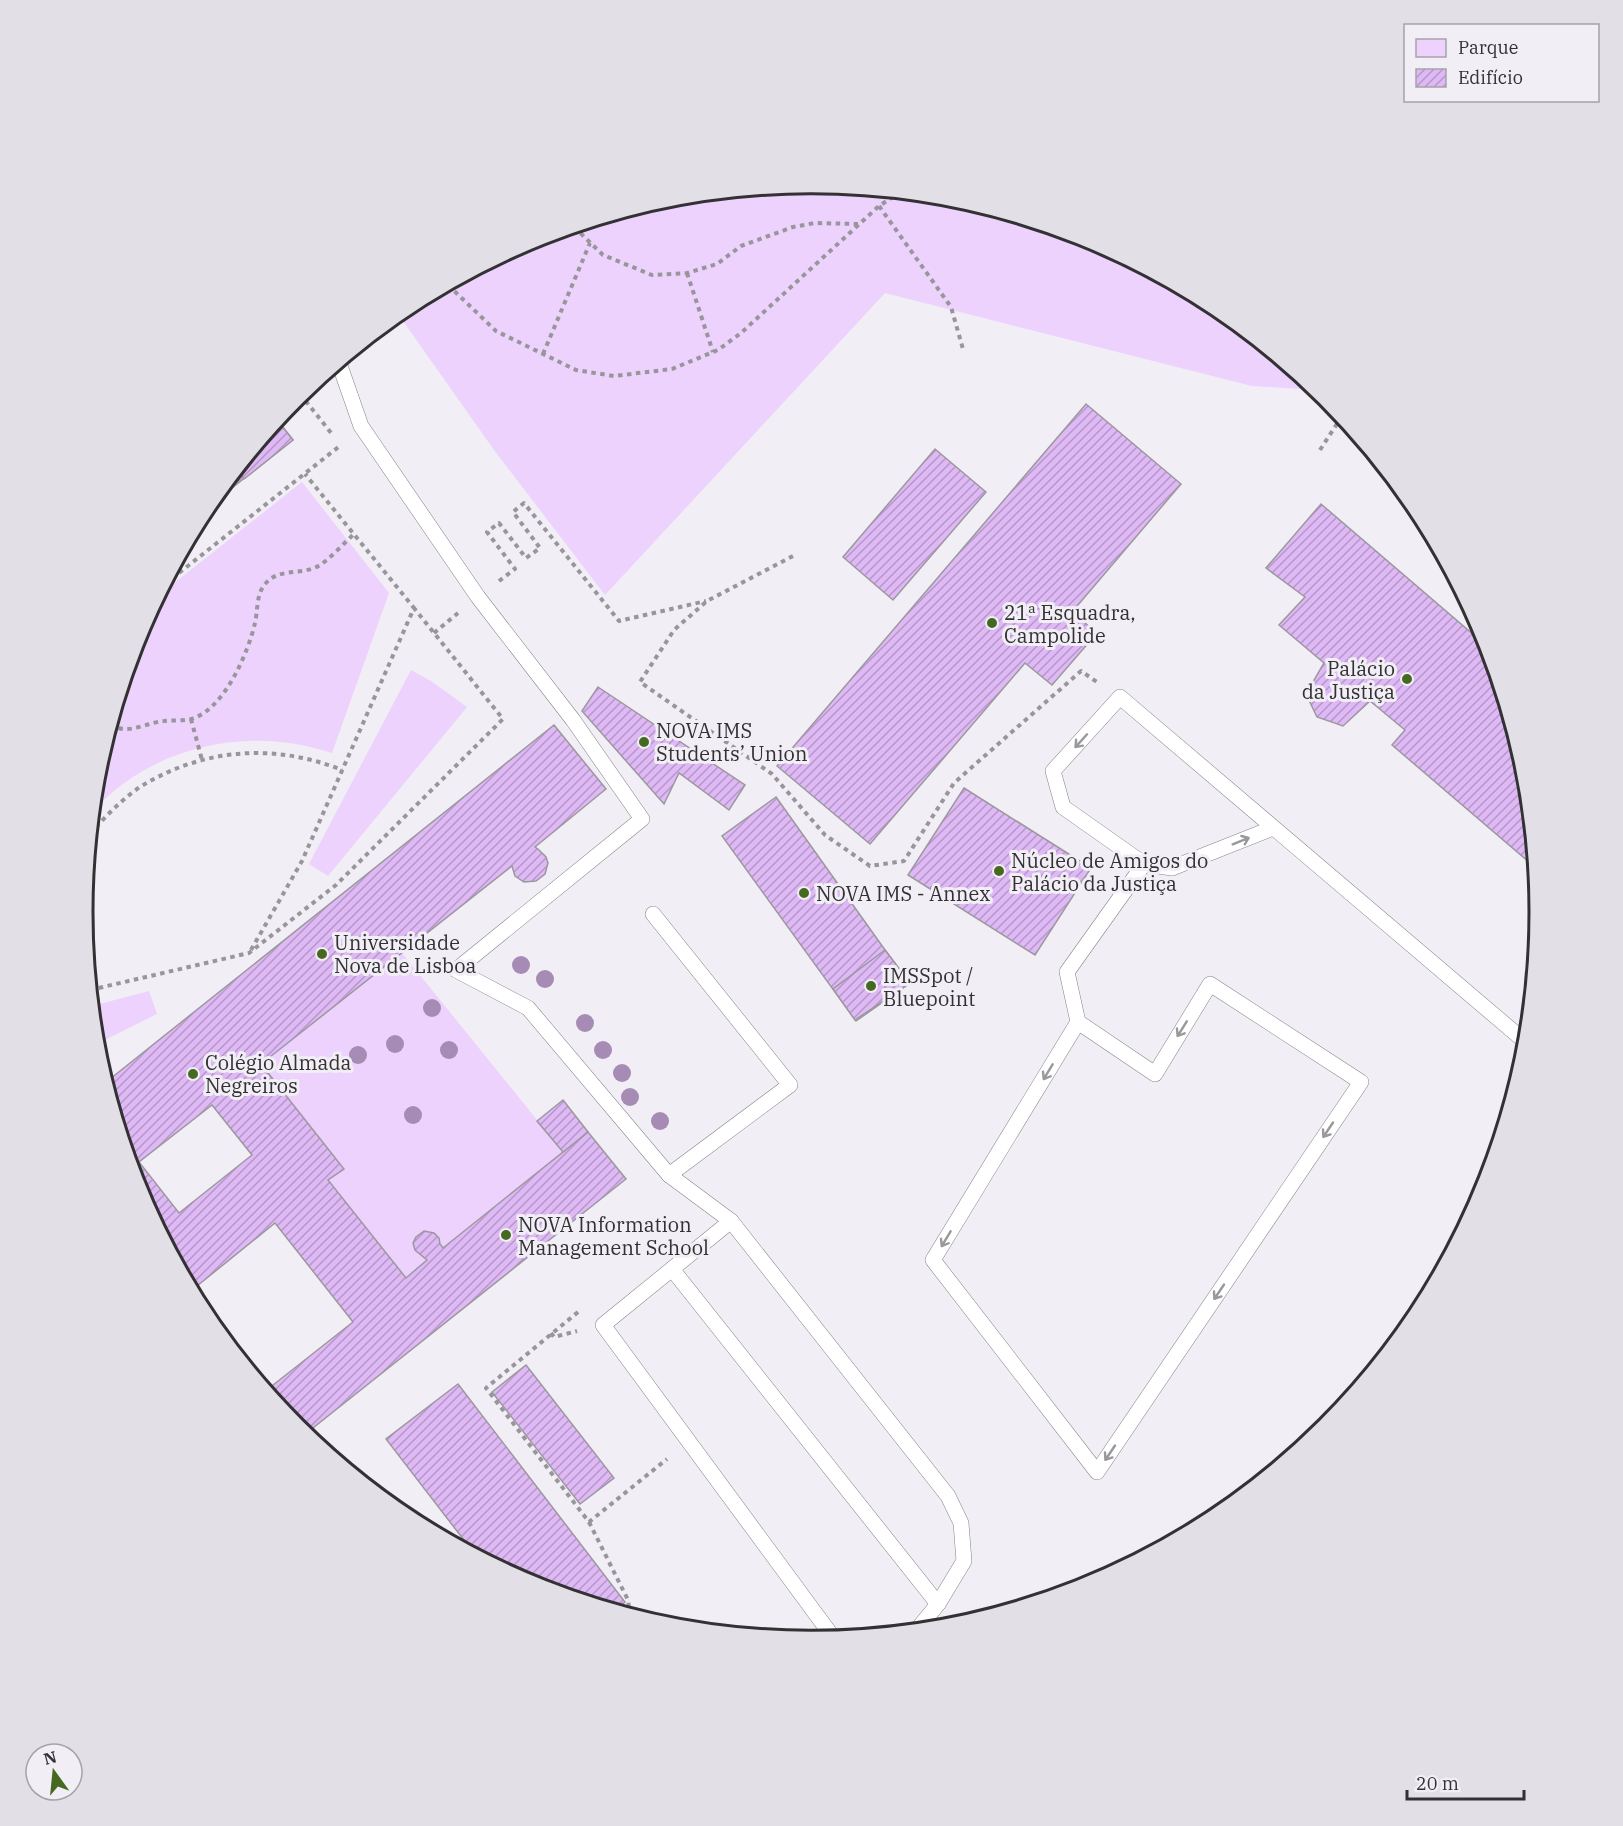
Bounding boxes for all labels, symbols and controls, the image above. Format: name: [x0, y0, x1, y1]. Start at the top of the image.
legend: [1404, 24, 1599, 102]
text: Parque: [1458, 36, 1518, 59]
text: Edifício: [1458, 66, 1523, 89]
place label: 21ª Esquadra, Campolide: [1004, 599, 1136, 649]
marker: 21ª Esquadra, Campolide: [985, 616, 999, 630]
place label: Palácio da Justiça: [1302, 655, 1395, 705]
marker: Palácio da Justiça: [1400, 672, 1414, 686]
place label: NOVA IMS Students’ Union: [656, 717, 808, 767]
one-way arrow: [1074, 733, 1088, 748]
marker: NOVA IMS Students’ Union: [637, 735, 651, 749]
one-way arrow: [1231, 835, 1249, 846]
place label: Núcleo de Amigos do Palácio da Justiça: [1011, 847, 1208, 897]
marker: Núcleo de Amigos do Palácio da Justiça: [992, 864, 1006, 878]
place label: NOVA IMS - Annex: [816, 880, 990, 907]
marker: NOVA IMS - Annex: [797, 886, 811, 900]
place label: Universidade Nova de Lisboa: [334, 929, 477, 979]
marker: Universidade Nova de Lisboa: [315, 947, 329, 961]
place label: IMSSpot / Bluepoint: [883, 962, 975, 1012]
marker: IMSSpot / Bluepoint: [864, 979, 878, 993]
one-way arrow: [1176, 1020, 1188, 1037]
place label: Colégio Almada Negreiros: [205, 1049, 352, 1099]
one-way arrow: [1041, 1063, 1053, 1080]
marker: Colégio Almada Negreiros: [186, 1067, 200, 1081]
one-way arrow: [1322, 1122, 1335, 1139]
place label: NOVA Information Management School: [518, 1211, 709, 1261]
marker: NOVA Information Management School: [499, 1228, 513, 1242]
one-way arrow: [940, 1230, 952, 1247]
one-way arrow: [1213, 1283, 1225, 1300]
one-way arrow: [1103, 1445, 1116, 1462]
north arrow: [24, 1742, 84, 1802]
text: N: [41, 1746, 59, 1769]
scale bar: [1407, 1763, 1524, 1801]
text: 20 m: [1416, 1772, 1459, 1795]

